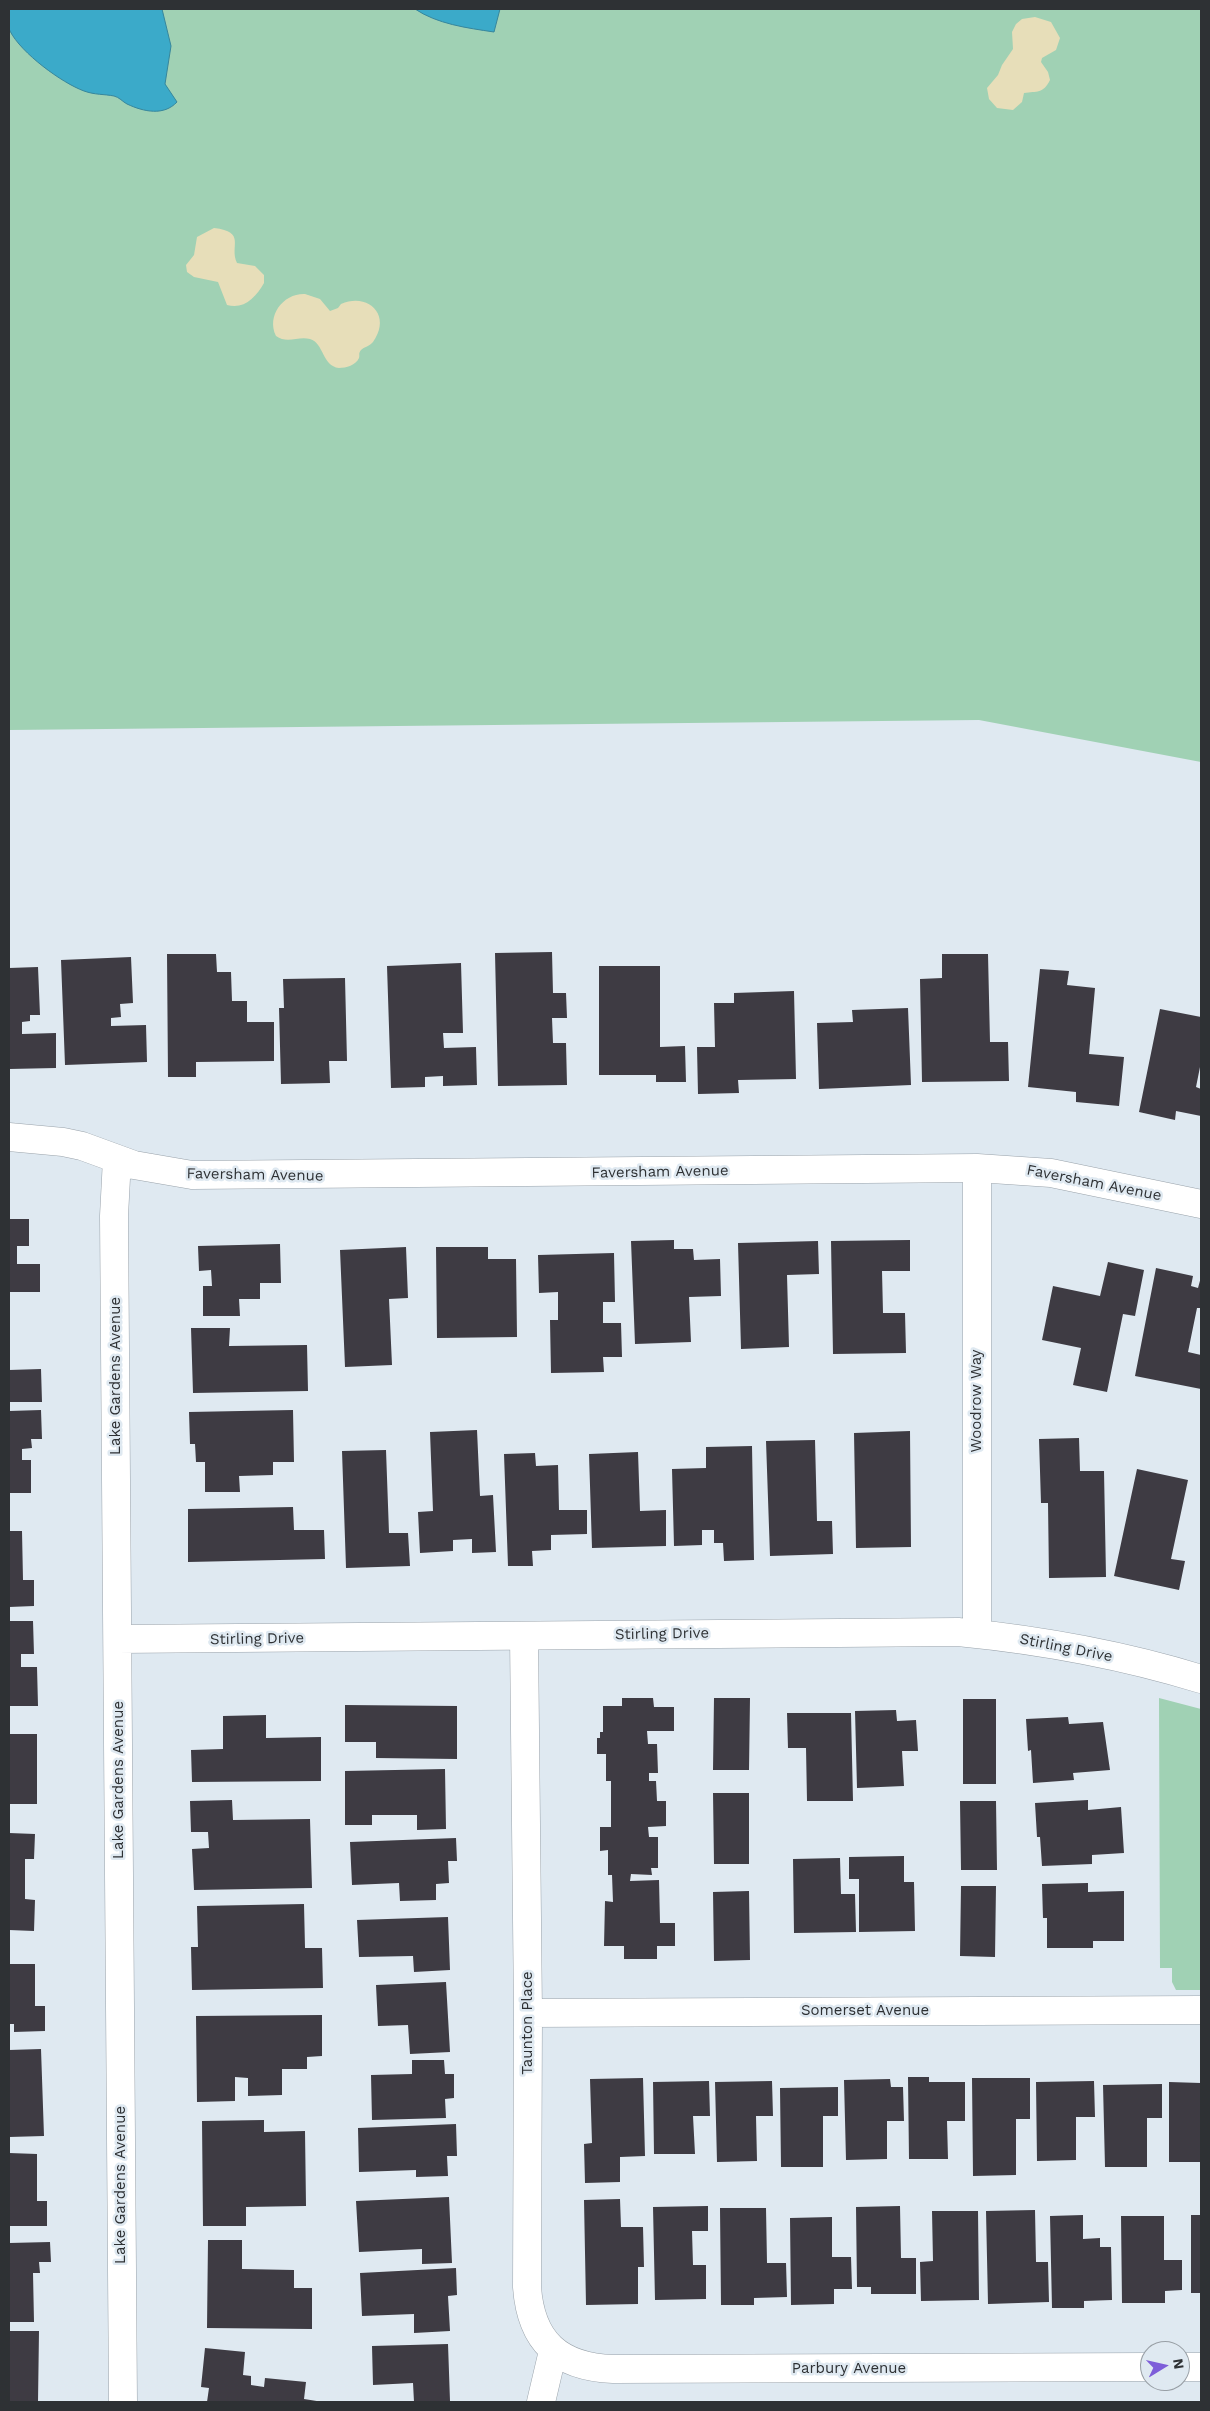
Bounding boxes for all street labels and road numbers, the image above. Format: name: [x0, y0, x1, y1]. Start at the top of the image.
street label: Faversham Avenue: [1025, 1161, 1163, 1205]
street label: Faversham Avenue: [591, 1162, 729, 1182]
street label: Faversham Avenue: [186, 1165, 324, 1185]
street label: Lake Gardens Avenue: [107, 1297, 125, 1455]
street label: Woodrow Way: [968, 1349, 986, 1453]
street label: Stirling Drive: [615, 1624, 709, 1644]
street label: Stirling Drive: [210, 1629, 304, 1649]
street label: Stirling Drive: [1018, 1630, 1114, 1666]
street label: Lake Gardens Avenue: [110, 1701, 128, 1859]
street label: Taunton Place: [519, 1971, 537, 2075]
street label: Somerset Avenue: [801, 2002, 929, 2020]
street label: Lake Gardens Avenue: [112, 2106, 130, 2264]
street label: Parbury Avenue: [792, 2360, 906, 2378]

